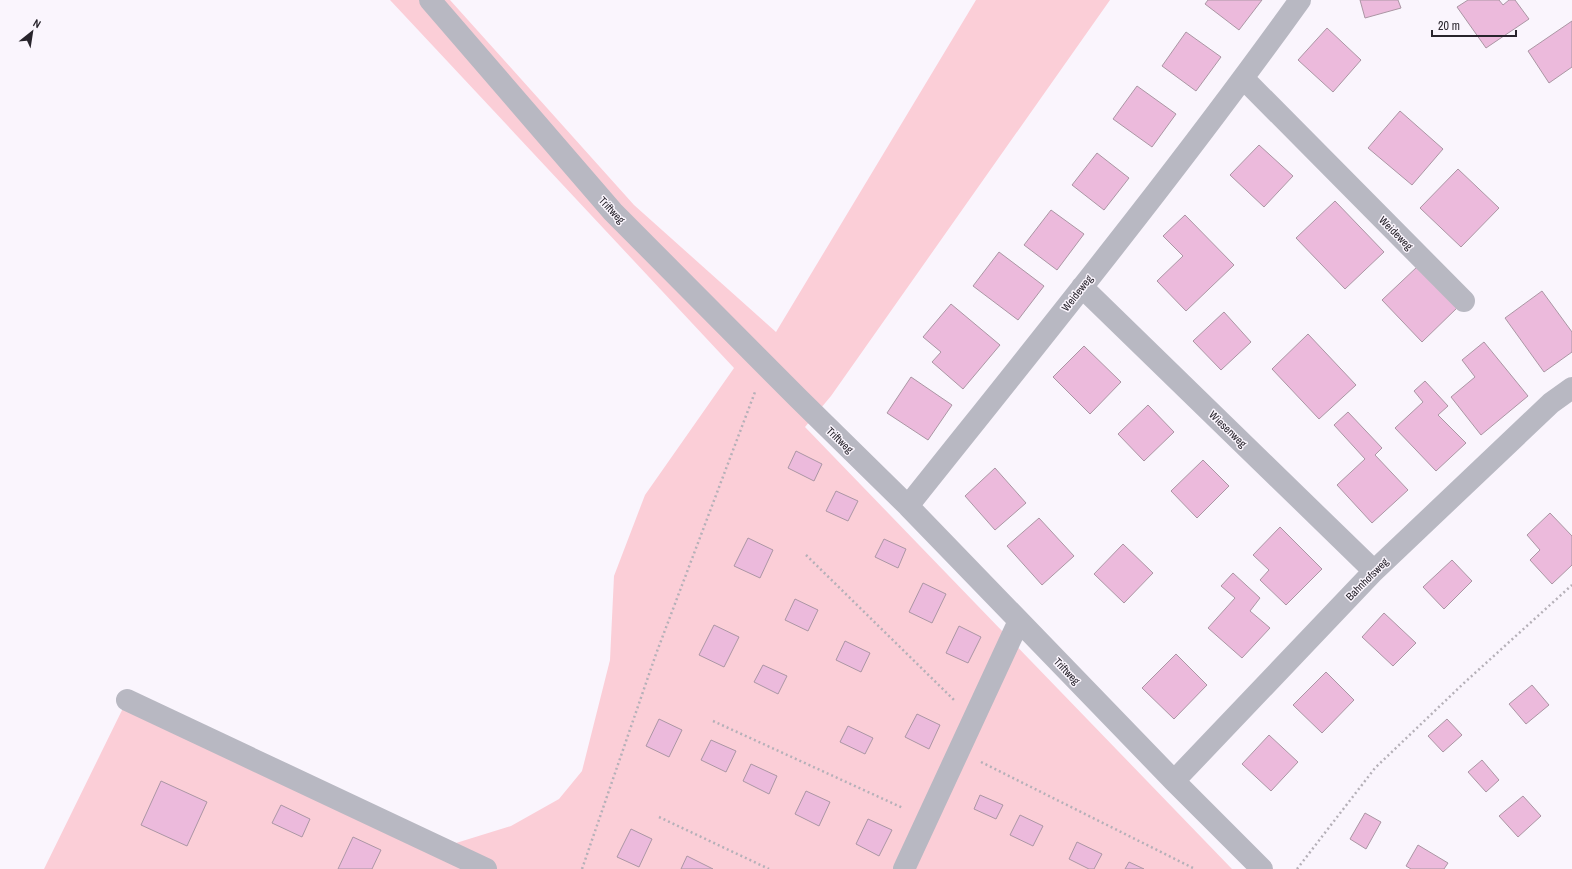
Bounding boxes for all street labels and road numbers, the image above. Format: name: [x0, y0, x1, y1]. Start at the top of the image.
street label: Triftweg: [596, 193, 628, 227]
street label: Weideweg: [1376, 213, 1416, 253]
street label: Weideweg: [1058, 272, 1096, 314]
street label: Wiesenweg: [1206, 408, 1250, 450]
street label: Triftweg: [824, 424, 856, 456]
street label: Bahnhofsweg: [1343, 555, 1391, 603]
street label: Triftweg: [1051, 655, 1083, 687]

